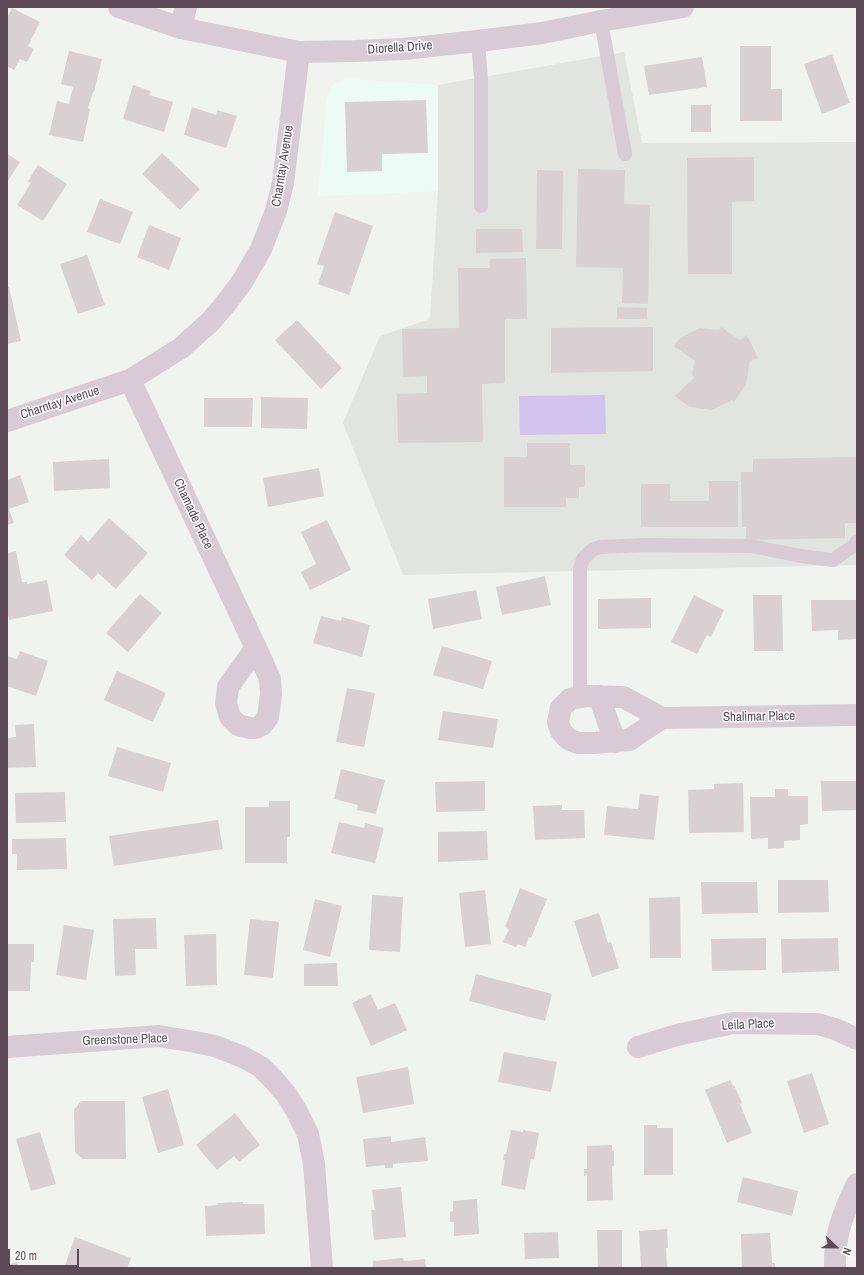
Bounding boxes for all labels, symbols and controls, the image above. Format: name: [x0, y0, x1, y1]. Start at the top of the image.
street label: Diorella Drive: [367, 38, 433, 58]
street label: Charntay Avenue: [269, 124, 297, 208]
street label: Charntay Avenue: [19, 383, 101, 423]
street label: Chamade Place: [170, 476, 216, 552]
street label: Shalimar Place: [723, 709, 795, 725]
street label: Leila Place: [721, 1016, 775, 1034]
street label: Greenstone Place: [82, 1031, 168, 1049]
north arrow: [816, 1227, 856, 1267]
scale bar: [10, 1241, 81, 1267]
text: N: [839, 1246, 855, 1257]
text: 20 m: [15, 1248, 37, 1264]

